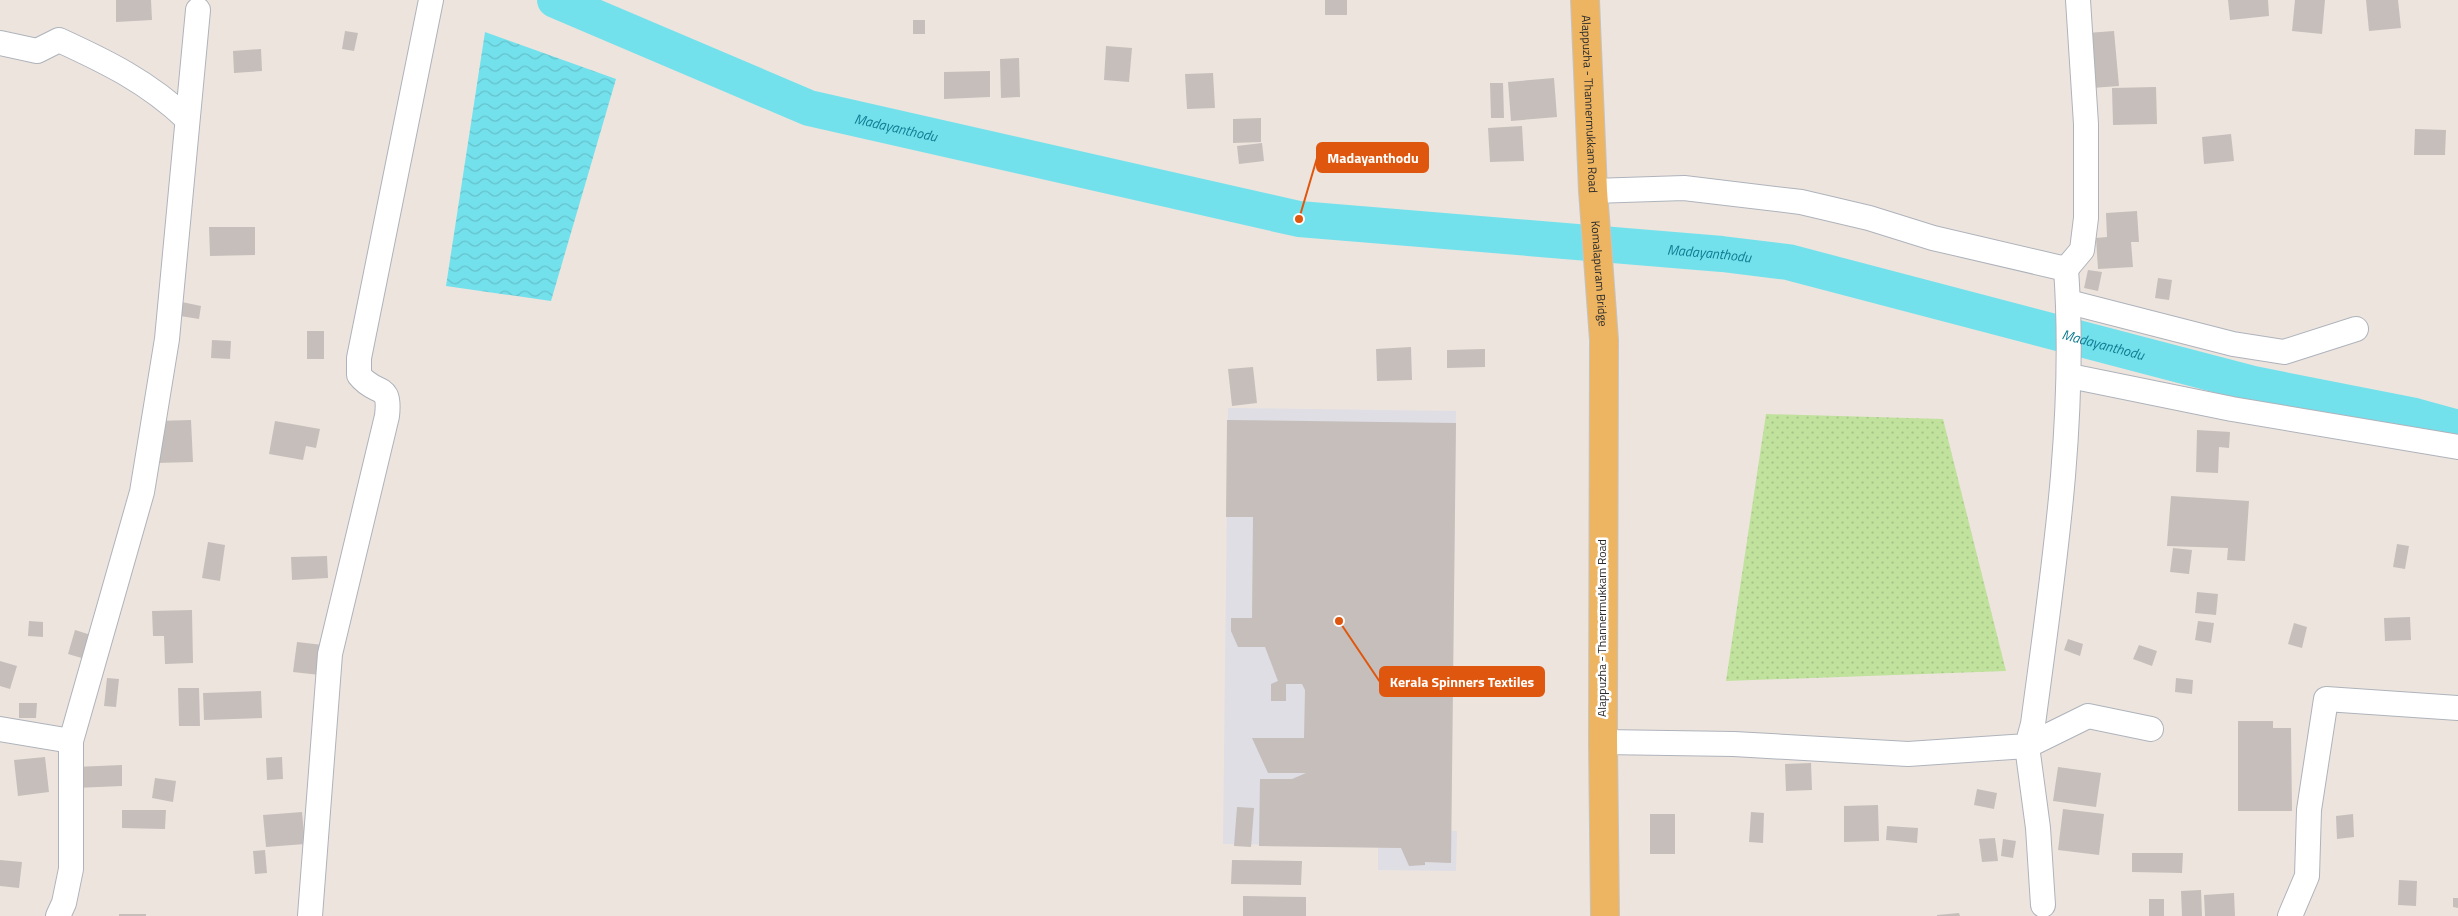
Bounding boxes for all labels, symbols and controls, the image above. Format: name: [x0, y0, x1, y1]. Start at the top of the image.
street label: Alappuzha - Thannermukkam Road: [1577, 15, 1603, 193]
water label: Madayanthodu: [852, 108, 940, 147]
callout: Madayanthodu: [1317, 143, 1428, 172]
text: Madayanthodu: [1327, 147, 1419, 168]
street label: Komalapuram Bridge: [1586, 220, 1613, 327]
water label: Madayanthodu: [1666, 238, 1753, 268]
water label: Madayanthodu: [2060, 323, 2148, 365]
street label: Alappuzha - Thannermukkam Road: [1592, 539, 1611, 717]
callout: Kerala Spinners Textiles: [1380, 667, 1544, 696]
text: Kerala Spinners Textiles: [1390, 671, 1535, 692]

